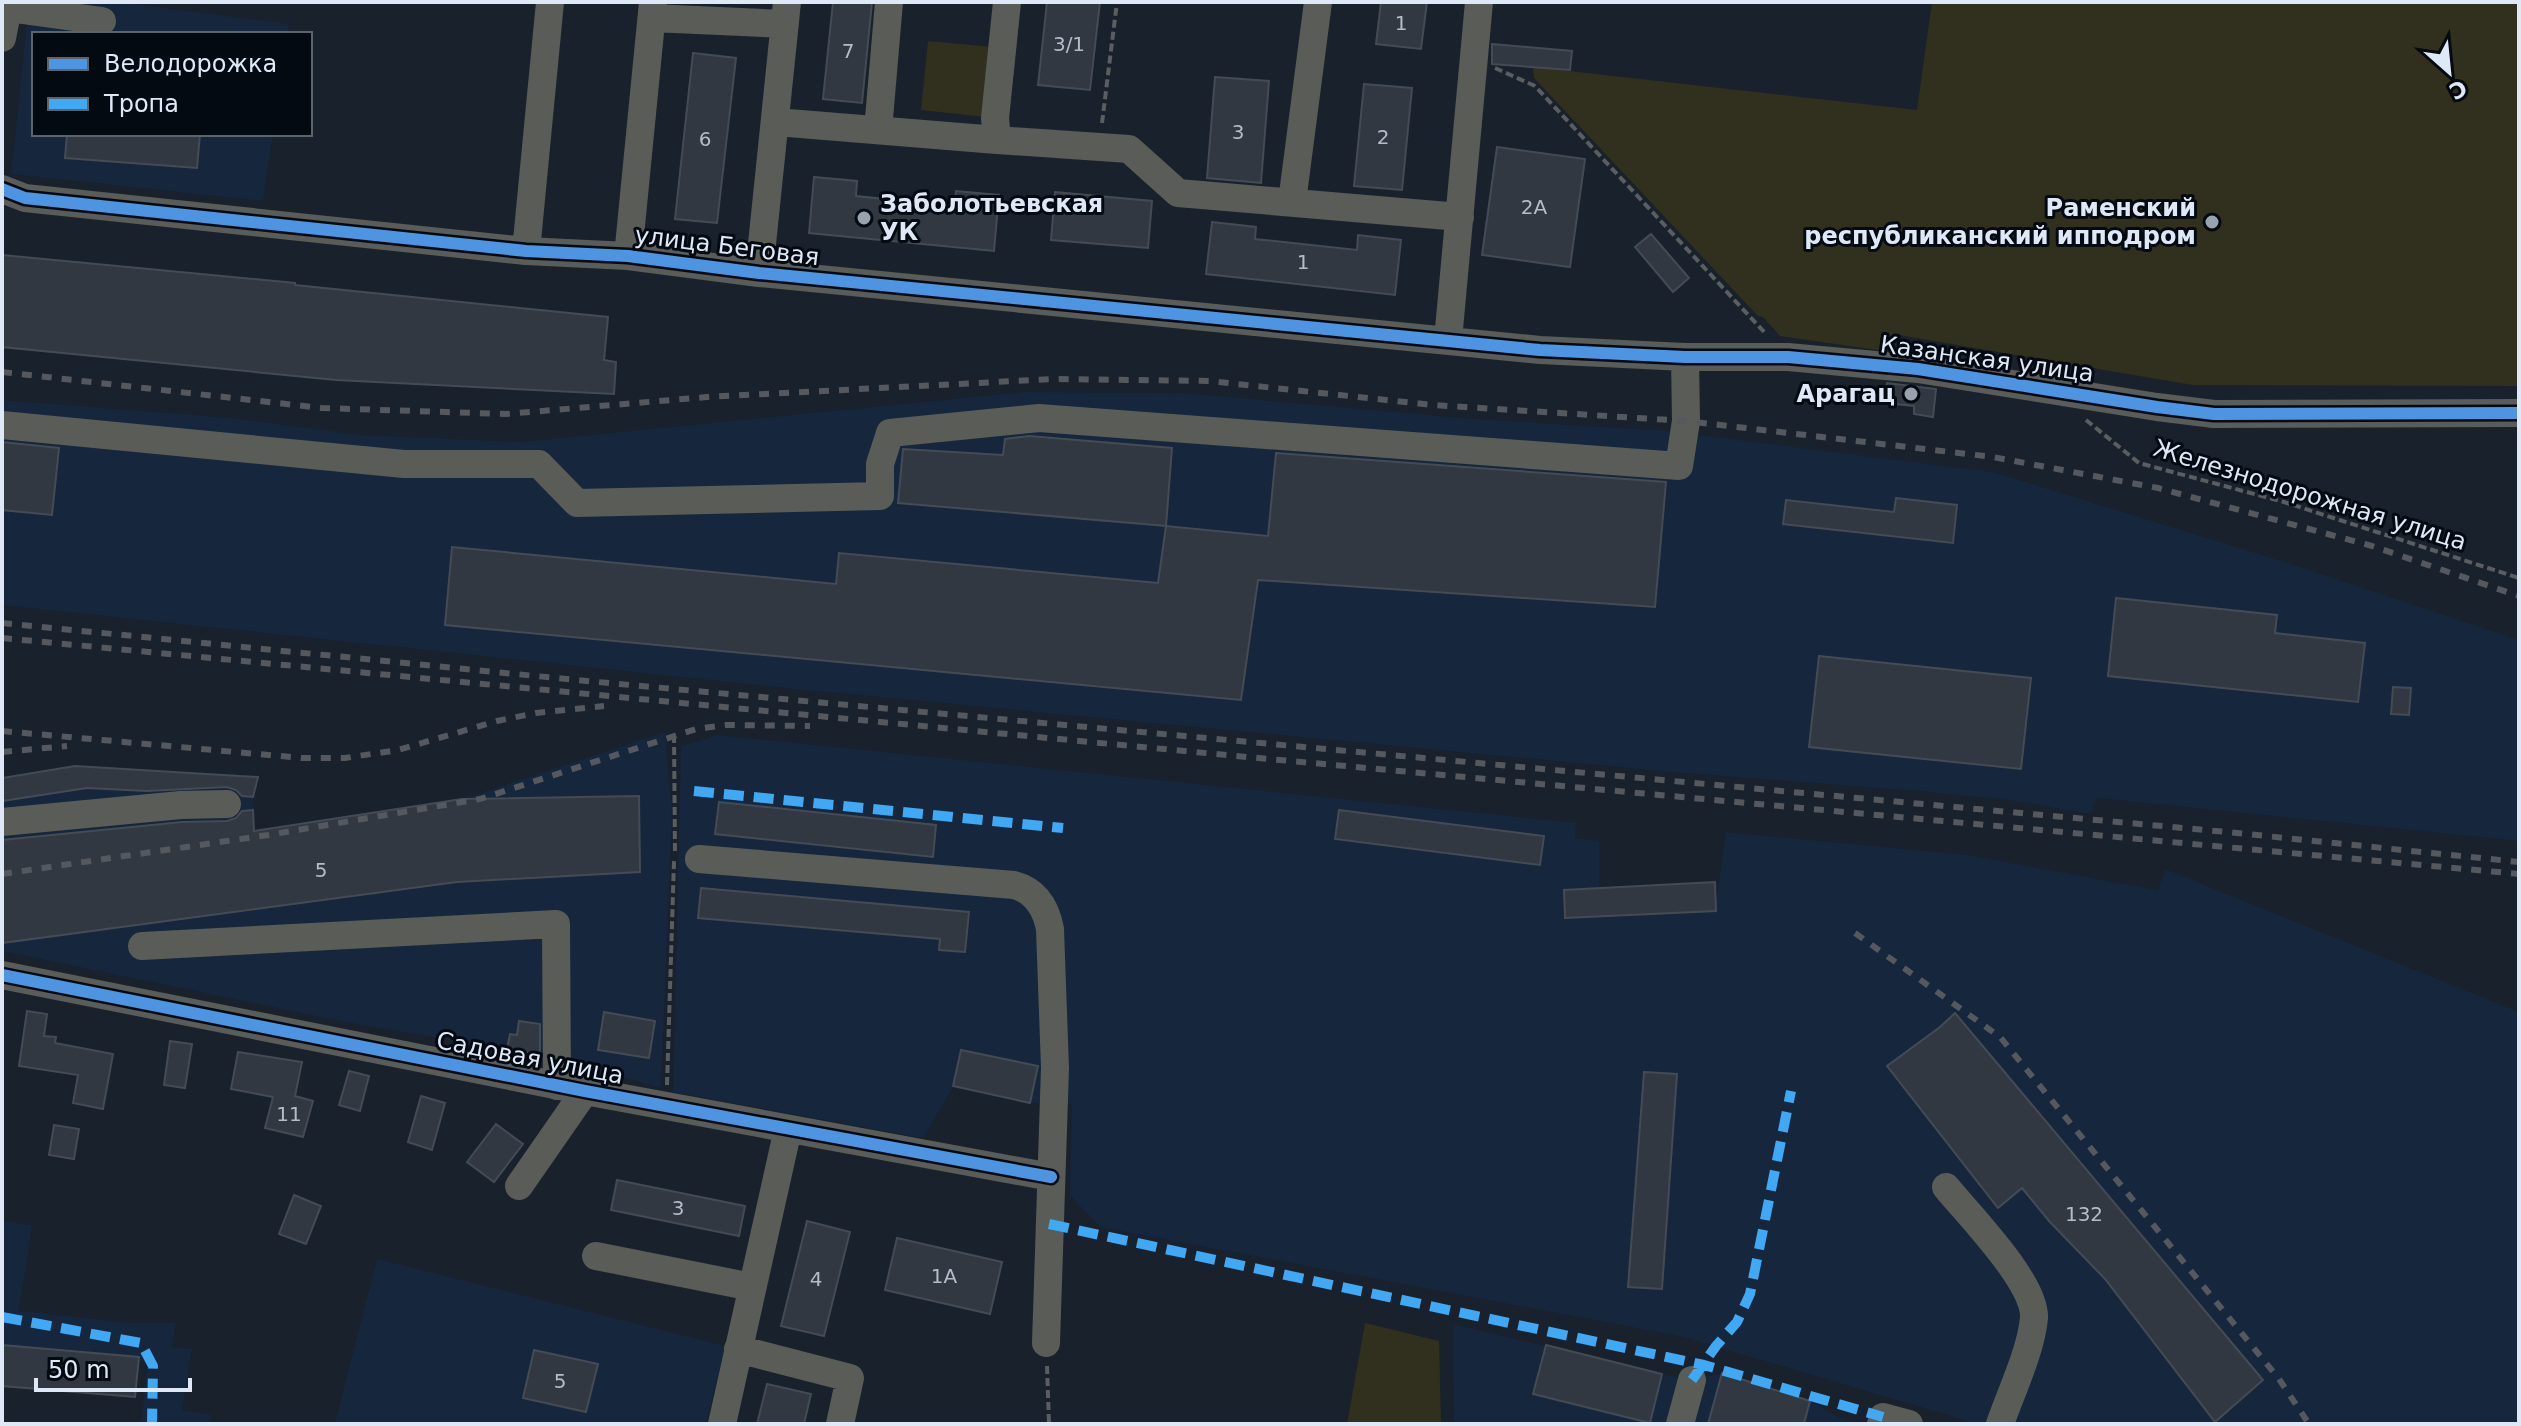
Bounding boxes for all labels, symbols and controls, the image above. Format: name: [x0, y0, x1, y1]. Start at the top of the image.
house number: 1: [1395, 11, 1407, 35]
legend: [32, 32, 312, 136]
house number: 3/1: [1053, 32, 1085, 56]
north arrow: [2409, 32, 2489, 112]
house number: 7: [842, 39, 854, 63]
text: Велодорожка: [104, 50, 277, 78]
text: С: [2445, 75, 2471, 104]
text: Тропа: [103, 90, 179, 118]
house number: 3: [1232, 120, 1244, 144]
house number: 2: [1377, 125, 1389, 149]
house number: 6: [699, 127, 711, 151]
place label: Заболотьевская УК: [880, 190, 1103, 246]
place label: Раменский республиканский ипподром: [1804, 194, 2196, 250]
house number: 2А: [1521, 195, 1548, 219]
marker: Заболотьевская УК: [855, 209, 873, 227]
marker: Раменский республиканский ипподром: [2203, 213, 2221, 231]
street label: улица Беговая: [633, 221, 821, 271]
house number: 1: [1297, 250, 1309, 274]
street label: Казанская улица: [1878, 330, 2096, 388]
place label: Арагац: [1797, 380, 1895, 408]
marker: Арагац: [1902, 385, 1920, 403]
street label: Железнодорожная улица: [2150, 434, 2470, 556]
house number: 5: [315, 858, 327, 882]
street label: Садовая улица: [434, 1026, 626, 1090]
house number: 11: [276, 1102, 302, 1126]
house number: 3: [672, 1196, 684, 1220]
house number: 132: [2065, 1202, 2103, 1226]
house number: 1А: [931, 1264, 958, 1288]
house number: 4: [810, 1267, 822, 1291]
scale bar: [36, 1342, 190, 1392]
text: 50 m: [48, 1356, 110, 1384]
house number: 5: [554, 1369, 566, 1393]

